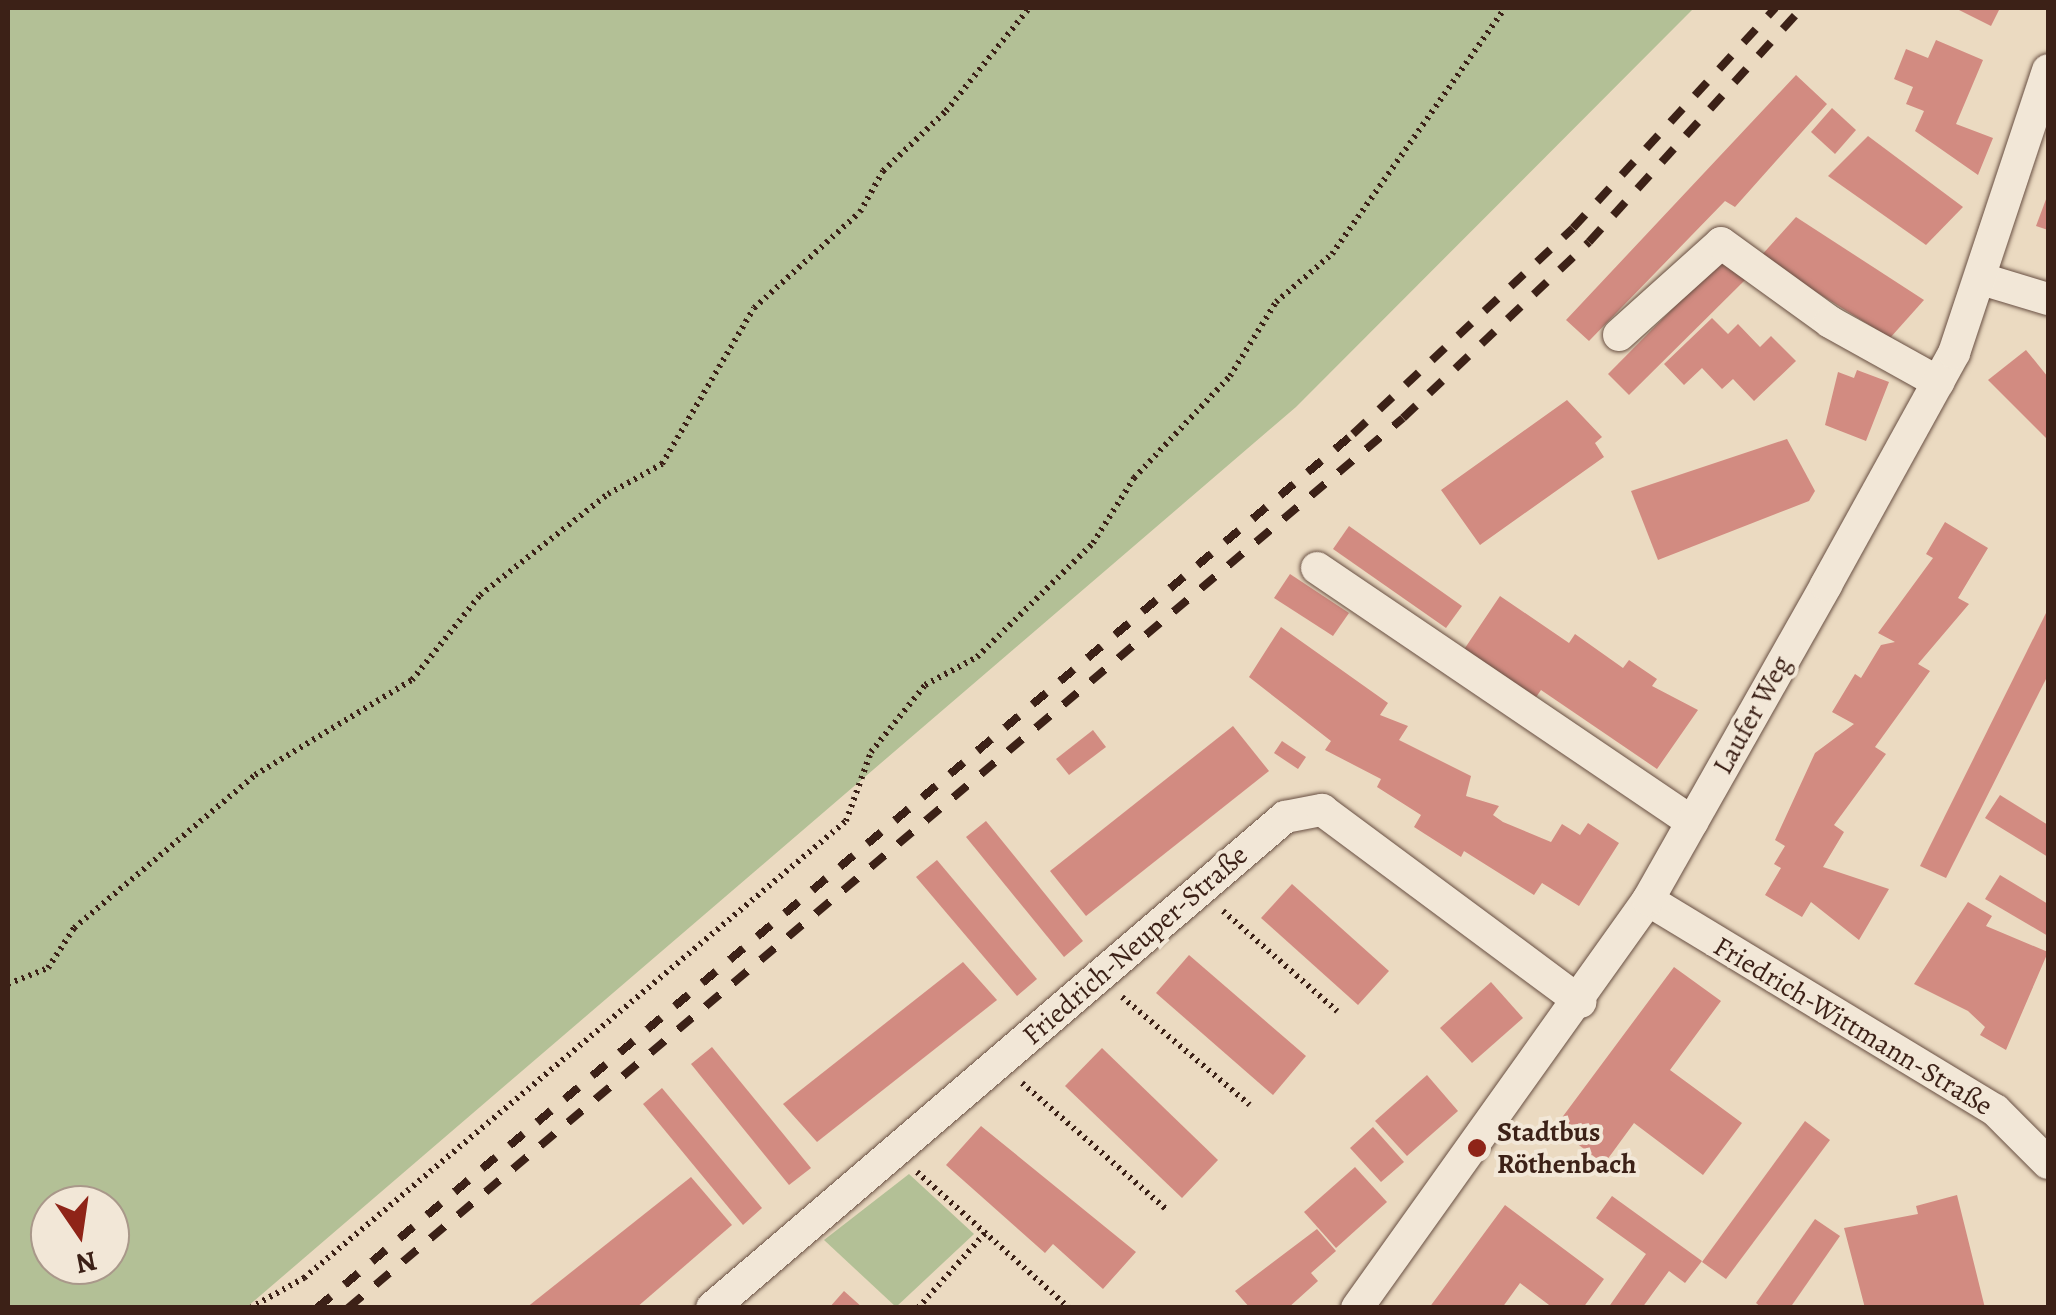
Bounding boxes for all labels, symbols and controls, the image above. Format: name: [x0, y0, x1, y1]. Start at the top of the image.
street label: Laufer Weg: [1706, 650, 1798, 780]
street label: Friedrich-Neuper-Straße: [1016, 838, 1254, 1052]
street label: Friedrich-Wittmann-Straße: [1707, 929, 1999, 1123]
place label: Stadtbus Röthenbach: [1497, 1115, 1636, 1181]
marker: Stadtbus Röthenbach: [1466, 1137, 1488, 1159]
north arrow: [30, 1185, 130, 1285]
text: N: [72, 1241, 101, 1283]

